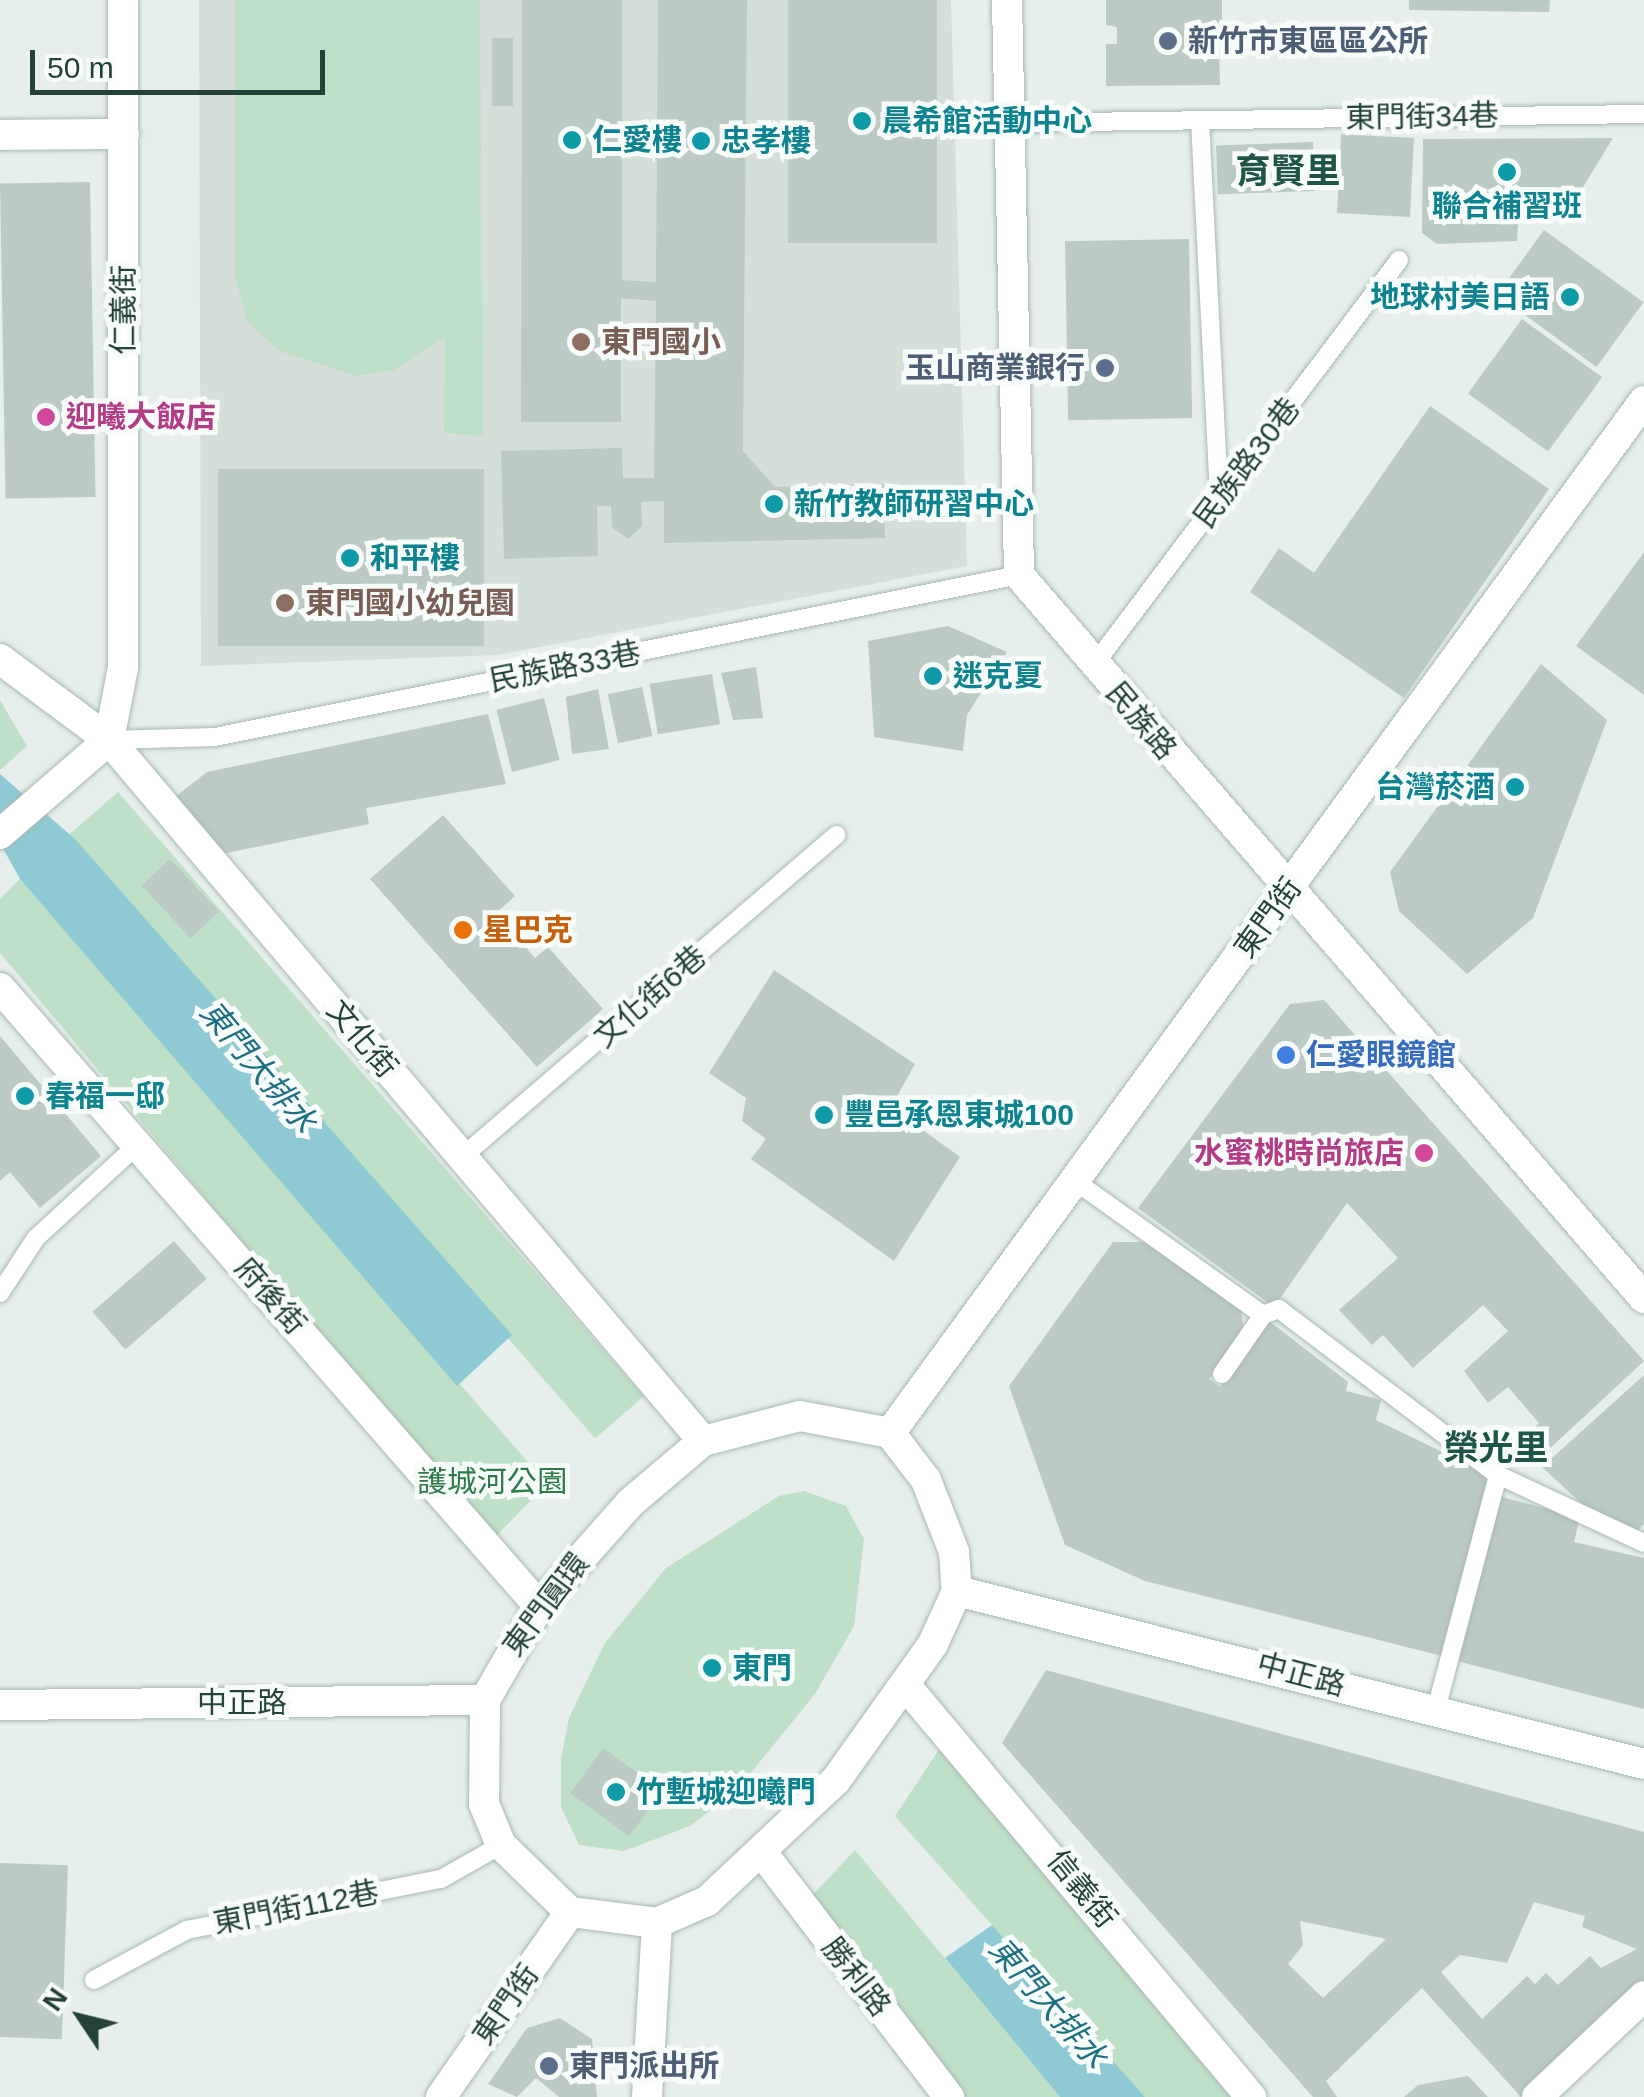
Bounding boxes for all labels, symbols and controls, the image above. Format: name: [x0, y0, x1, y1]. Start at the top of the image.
place label: 新竹市東區區公所: [1188, 23, 1428, 59]
scale bar: [35, 30, 330, 92]
marker: 新竹市東區區公所: [1157, 30, 1179, 52]
text: 50 m: [47, 51, 114, 84]
street label: 東門街34巷: [1345, 98, 1499, 136]
place label: 晨希館活動中心: [882, 103, 1092, 139]
marker: 晨希館活動中心: [851, 110, 873, 132]
place label: 仁愛樓: [592, 122, 682, 158]
place label: 忠孝樓: [721, 123, 811, 159]
marker: 仁愛樓: [561, 129, 583, 151]
marker: 忠孝樓: [690, 130, 712, 152]
district label: 育賢里: [1236, 150, 1340, 192]
marker: 聯合補習班: [1496, 161, 1518, 183]
place label: 聯合補習班: [1432, 188, 1582, 224]
street label: 仁義街: [106, 265, 142, 355]
place label: 地球村美日語: [1370, 279, 1550, 315]
marker: 地球村美日語: [1559, 286, 1581, 308]
place label: 東門國小: [601, 324, 721, 360]
marker: 東門國小: [570, 331, 592, 353]
place label: 玉山商業銀行: [905, 350, 1085, 386]
marker: 玉山商業銀行: [1094, 357, 1116, 379]
street label: 民族路30巷: [1186, 391, 1308, 535]
place label: 迎曦大飯店: [66, 399, 216, 435]
marker: 迎曦大飯店: [35, 406, 57, 428]
place label: 新竹教師研習中心: [794, 486, 1034, 522]
marker: 新竹教師研習中心: [763, 493, 785, 515]
place label: 和平樓: [370, 540, 460, 576]
marker: 和平樓: [339, 547, 361, 569]
place label: 東門國小幼兒園: [305, 585, 515, 621]
marker: 東門國小幼兒園: [274, 592, 296, 614]
street label: 民族路33巷: [486, 635, 644, 699]
place label: 迷克夏: [953, 658, 1043, 694]
marker: 迷克夏: [922, 665, 944, 687]
street label: 民族路: [1098, 675, 1184, 767]
place label: 台灣菸酒: [1375, 769, 1495, 805]
marker: 台灣菸酒: [1504, 776, 1526, 798]
street label: 東門街: [1227, 871, 1309, 965]
place label: 星巴克: [483, 912, 573, 948]
marker: 星巴克: [452, 919, 474, 941]
street label: 文化街6巷: [587, 939, 713, 1055]
water label: 東門大排水: [192, 993, 324, 1141]
street label: 文化街: [319, 993, 405, 1085]
place label: 仁愛眼鏡館: [1306, 1037, 1456, 1073]
marker: 仁愛眼鏡館: [1275, 1044, 1297, 1066]
place label: 春福一邸: [45, 1078, 165, 1114]
marker: 春福一邸: [14, 1085, 36, 1107]
place label: 豐邑承恩東城100: [844, 1097, 1074, 1133]
marker: 豐邑承恩東城100: [813, 1104, 835, 1126]
place label: 水蜜桃時尚旅店: [1194, 1135, 1404, 1171]
marker: 水蜜桃時尚旅店: [1413, 1142, 1435, 1164]
street label: 府後街: [227, 1250, 313, 1342]
district label: 榮光里: [1444, 1427, 1548, 1469]
park label: 護城河公園: [417, 1464, 567, 1500]
street label: 東門圓環: [496, 1546, 596, 1664]
street label: 中正路: [1253, 1646, 1349, 1704]
place label: 東門: [732, 1650, 792, 1686]
marker: 東門: [701, 1657, 723, 1679]
street label: 中正路: [197, 1685, 287, 1721]
place label: 竹塹城迎曦門: [636, 1774, 816, 1810]
marker: 竹塹城迎曦門: [605, 1781, 627, 1803]
street label: 信義街: [1040, 1843, 1124, 1935]
street label: 東門街112巷: [210, 1874, 382, 1942]
street label: 勝利路: [814, 1930, 898, 2024]
water label: 東門大排水: [981, 1930, 1115, 2076]
street label: 東門街: [465, 1958, 547, 2052]
north arrow: [30, 1967, 130, 2067]
text: N: [37, 1982, 74, 2017]
place label: 東門派出所: [569, 2048, 719, 2084]
marker: 東門派出所: [538, 2055, 560, 2077]

